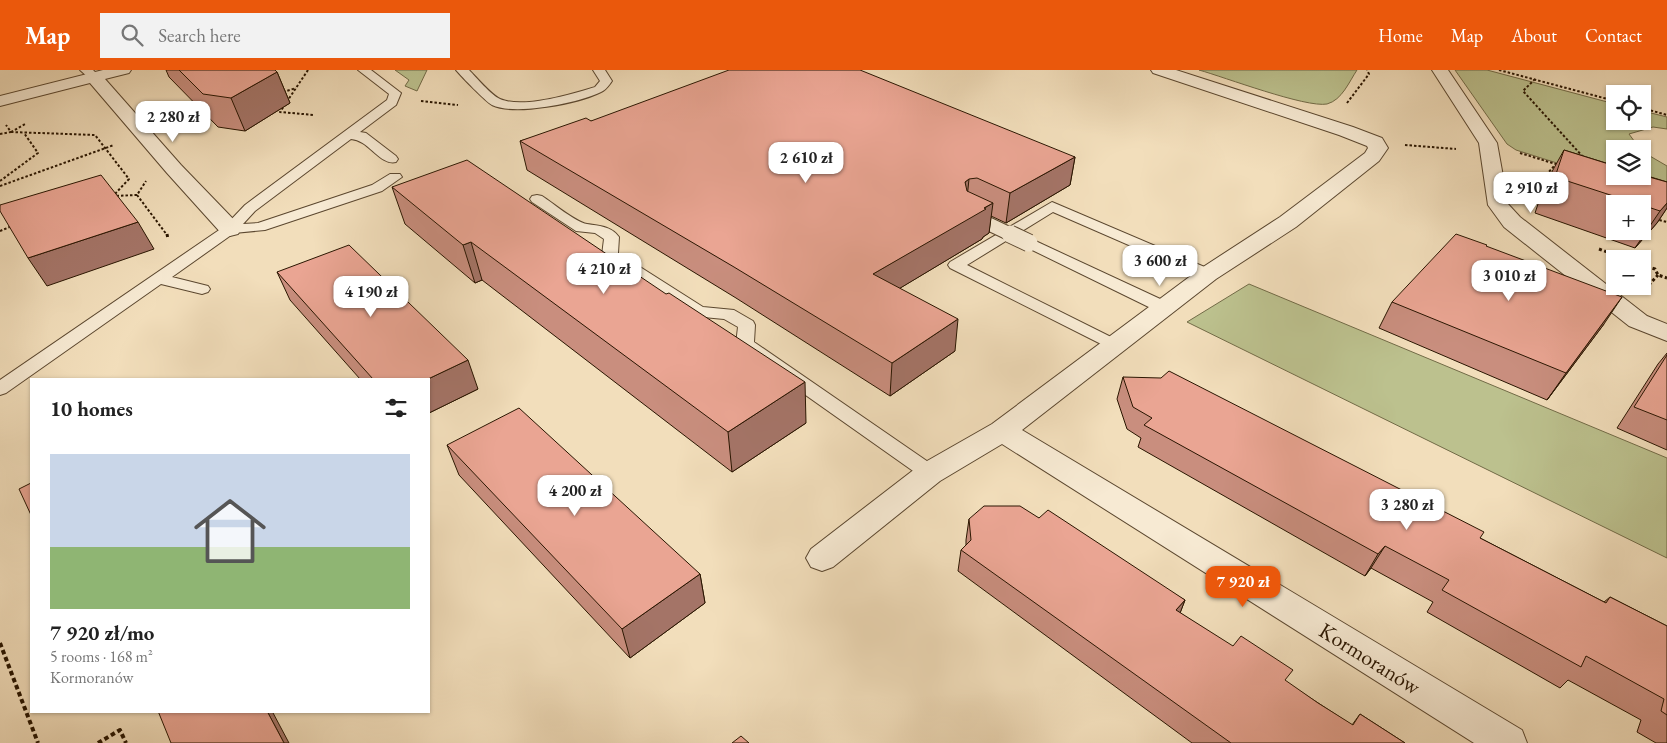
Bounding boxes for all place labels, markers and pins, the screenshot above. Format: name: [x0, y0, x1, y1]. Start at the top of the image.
pin: 2 280 zł: [121, 100, 225, 143]
pin: 2 610 zł: [754, 142, 858, 184]
pin: 2 910 zł: [1479, 172, 1583, 214]
pin: 3 600 zł: [1108, 244, 1212, 287]
pin: 4 210 zł: [552, 252, 656, 295]
pin: 3 010 zł: [1457, 260, 1561, 302]
pin: 4 190 zł: [319, 276, 423, 318]
pin: 4 200 zł: [523, 474, 627, 517]
pin: 3 280 zł: [1355, 488, 1459, 531]
pin: 7 920 zł: [1191, 566, 1295, 608]

